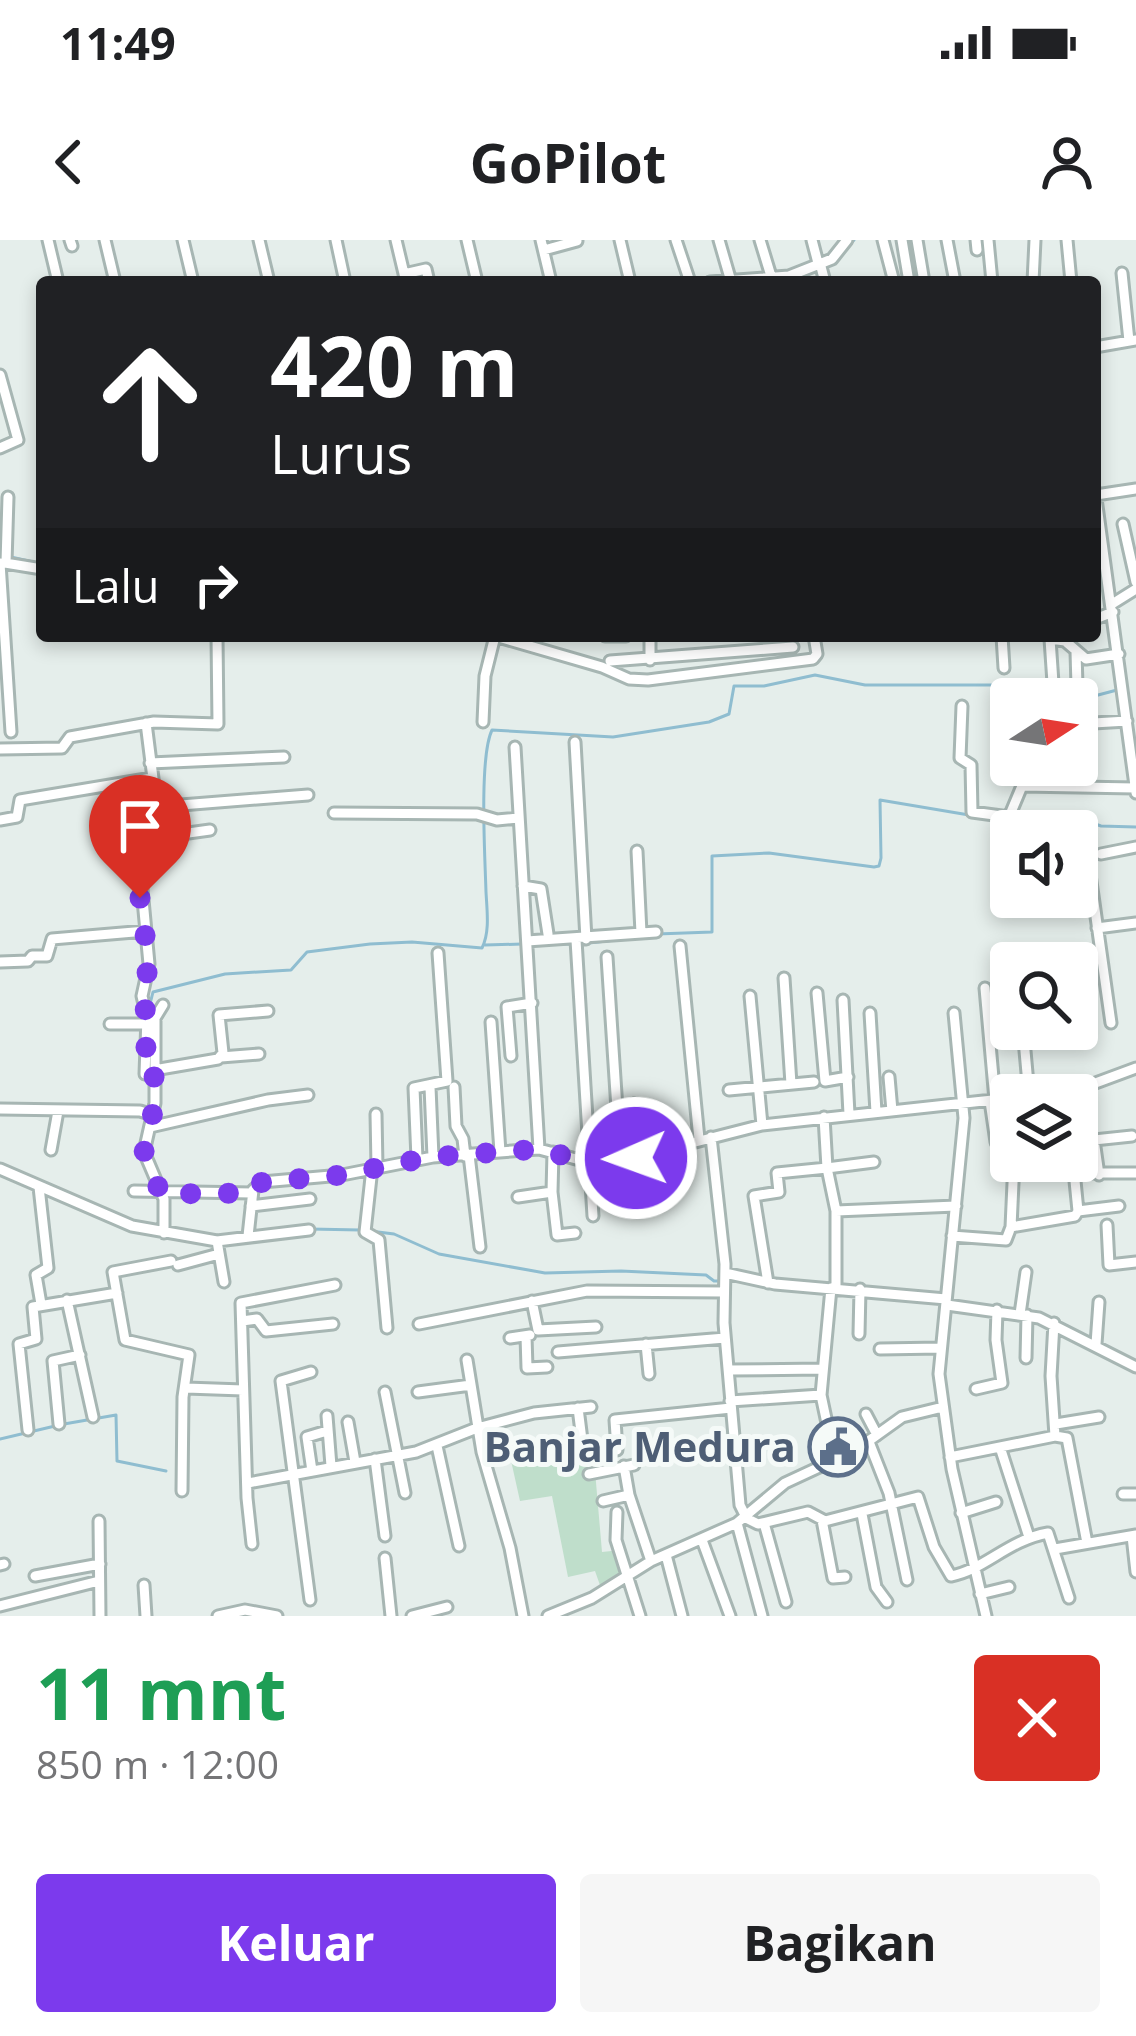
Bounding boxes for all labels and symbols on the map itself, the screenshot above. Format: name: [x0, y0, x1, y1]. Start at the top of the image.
north arrow: [990, 678, 1098, 786]
pin: [89, 775, 191, 898]
position arrow: [573, 1095, 699, 1221]
public building icon: Banjar Medura: [807, 1416, 869, 1478]
place label: Banjar Medura: [484, 1417, 796, 1474]

